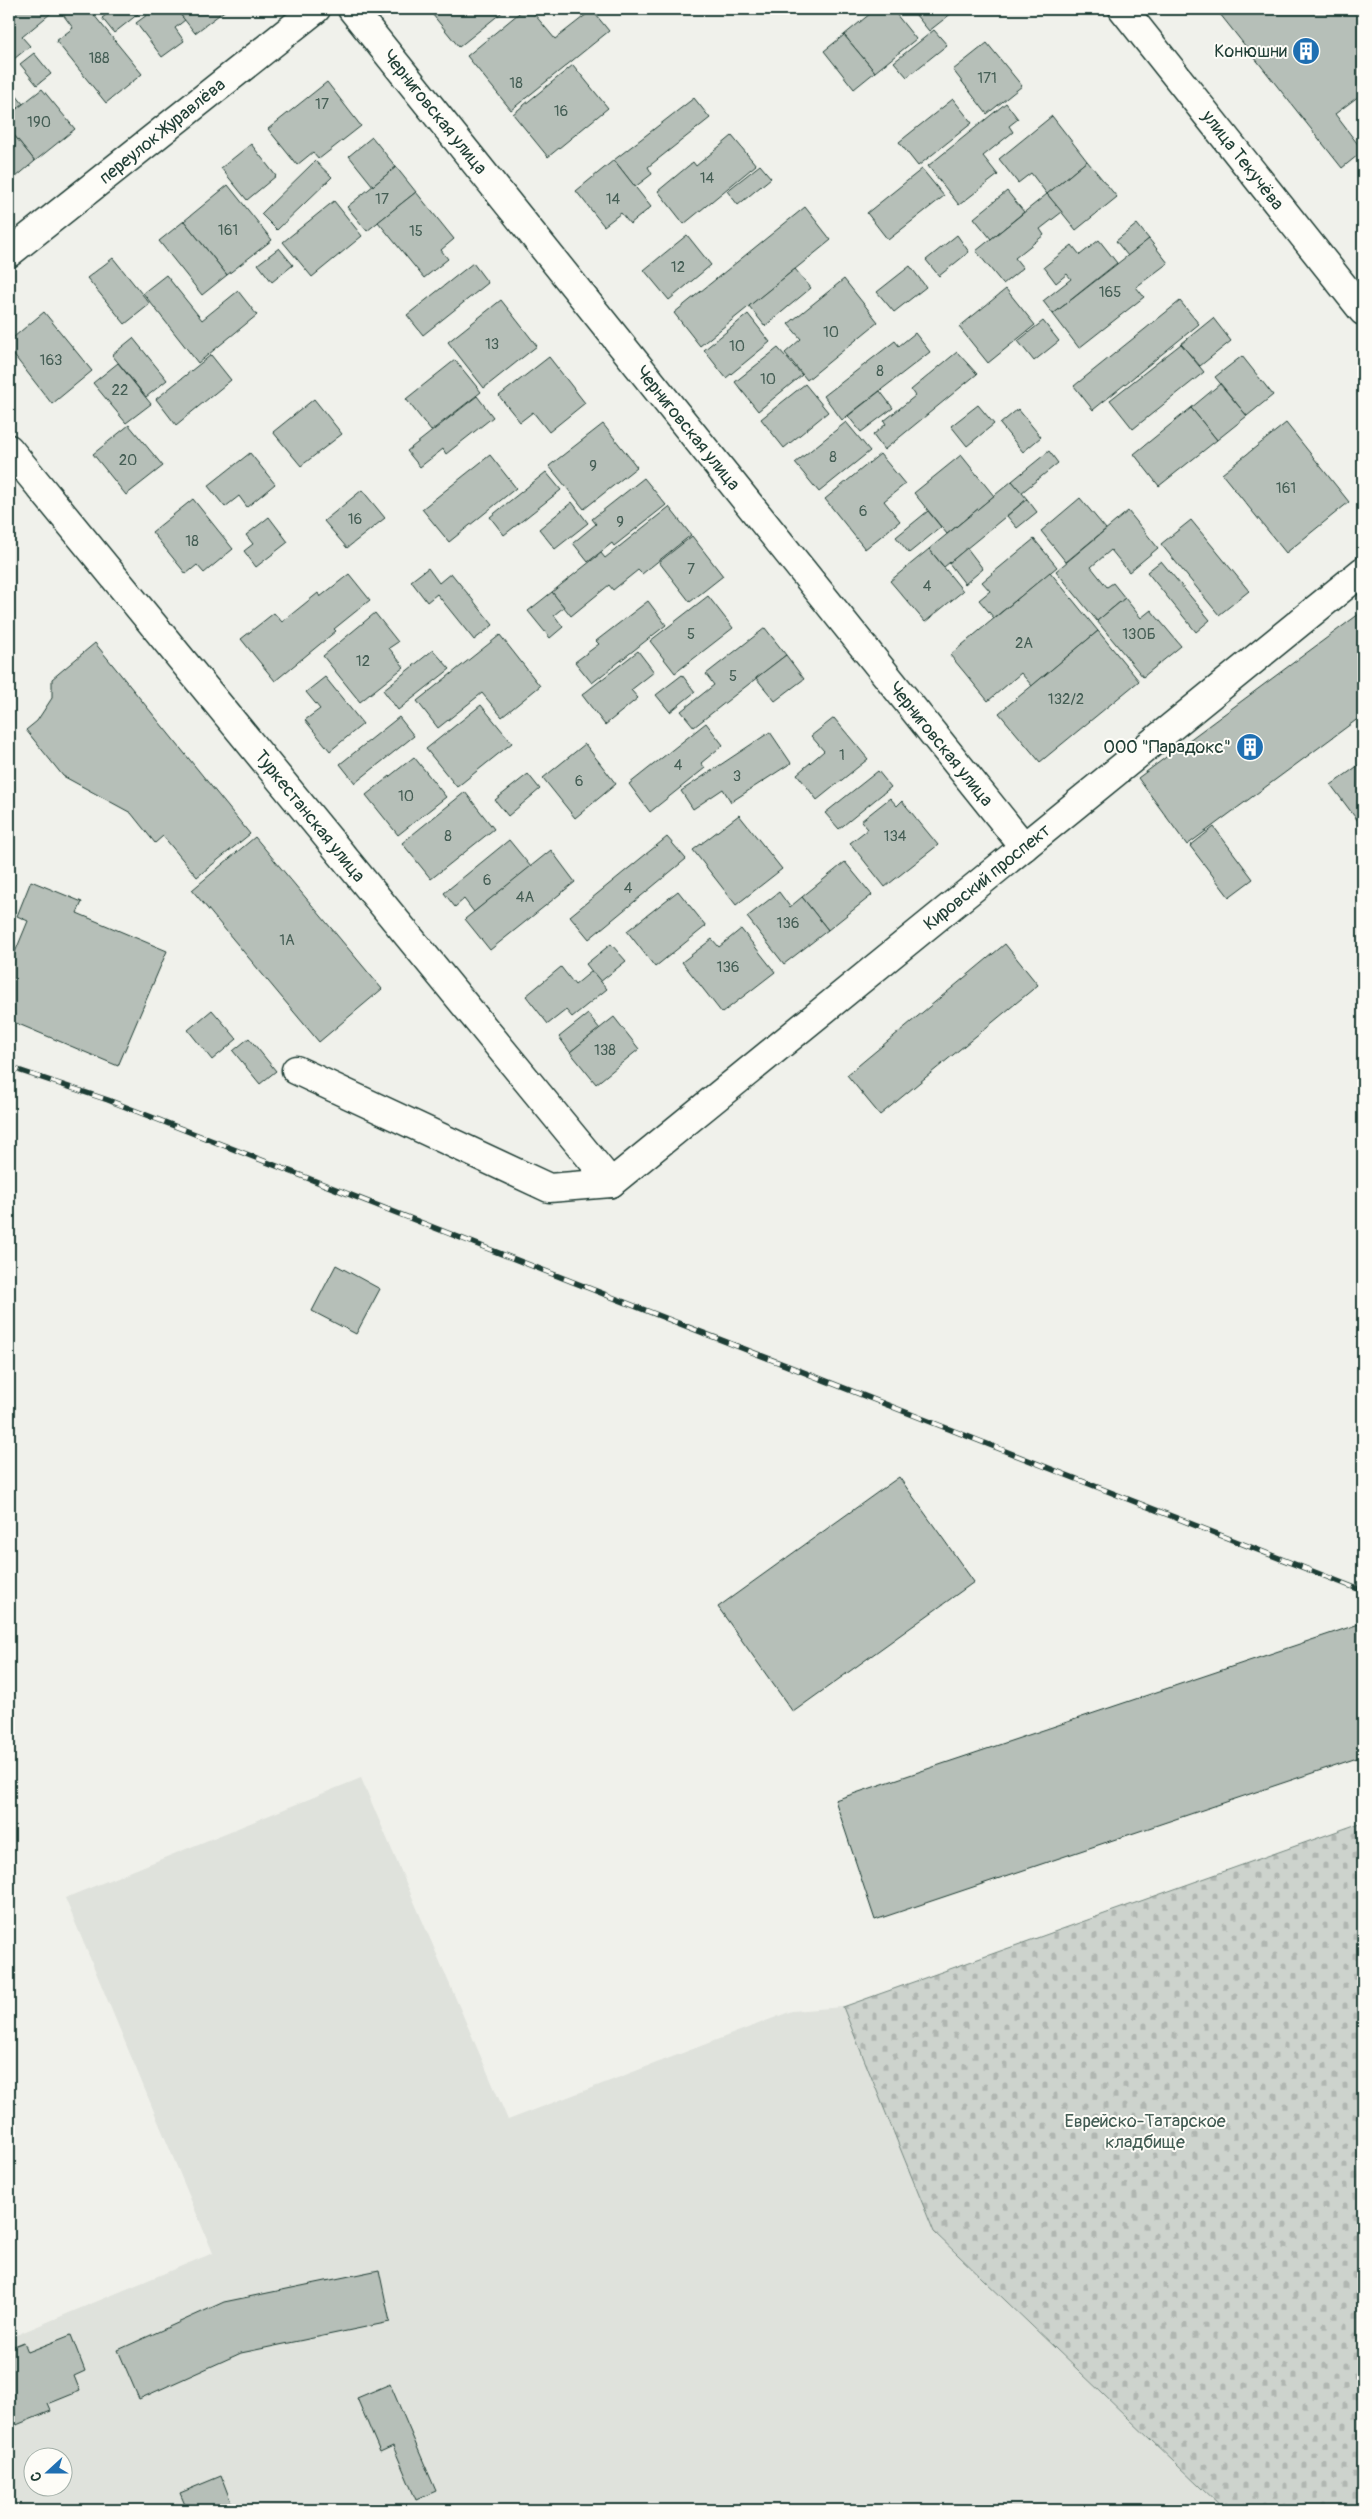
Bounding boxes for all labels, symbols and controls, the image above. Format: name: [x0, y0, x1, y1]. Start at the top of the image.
building icon: Конюшни: [1291, 36, 1321, 66]
place label: Конюшни: [1214, 40, 1287, 63]
street label: Черниговская улица: [377, 45, 492, 179]
house number: 188: [89, 49, 110, 68]
house number: 171: [977, 69, 997, 88]
street label: переулок Журавлёва: [94, 73, 230, 189]
house number: 18: [509, 74, 523, 93]
house number: 17: [315, 95, 329, 114]
house number: 16: [554, 102, 568, 121]
street label: улица Текучёва: [1196, 105, 1289, 215]
house number: 190: [27, 113, 51, 132]
house number: 14: [700, 169, 715, 188]
house number: 17: [375, 190, 389, 209]
house number: 14: [606, 190, 621, 209]
house number: 161: [218, 221, 238, 240]
house number: 15: [409, 222, 423, 241]
house number: 12: [671, 258, 685, 277]
house number: 165: [1099, 283, 1121, 302]
house number: 10: [823, 323, 839, 342]
house number: 13: [485, 335, 499, 354]
house number: 10: [729, 337, 745, 356]
house number: 163: [40, 351, 62, 370]
street label: Черниговская улица: [630, 361, 745, 495]
house number: 8: [876, 362, 884, 381]
house number: 10: [760, 370, 776, 389]
house number: 22: [112, 381, 128, 400]
house number: 8: [829, 448, 837, 467]
house number: 20: [119, 451, 137, 470]
house number: 9: [589, 457, 597, 476]
house number: 161: [1276, 479, 1296, 498]
house number: 6: [859, 502, 867, 521]
house number: 16: [348, 510, 362, 529]
house number: 9: [616, 513, 624, 532]
house number: 18: [185, 532, 199, 551]
house number: 7: [687, 560, 695, 579]
house number: 4: [923, 577, 932, 596]
house number: 5: [687, 625, 695, 644]
house number: 130Б: [1122, 625, 1156, 644]
house number: 2А: [1015, 634, 1033, 653]
house number: 12: [356, 652, 370, 671]
house number: 5: [729, 667, 737, 686]
street label: Черниговская улица: [883, 677, 998, 811]
house number: 132/2: [1048, 690, 1084, 709]
building icon: ООО "Парадокс": [1235, 732, 1265, 762]
place label: ООО "Парадокс": [1103, 736, 1231, 759]
street label: Туркестанская улица: [249, 746, 370, 887]
house number: 1: [839, 746, 845, 765]
house number: 4: [674, 756, 683, 775]
house number: 3: [733, 767, 741, 786]
house number: 6: [575, 772, 583, 791]
house number: 10: [398, 787, 414, 806]
street label: Кировский проспект: [919, 819, 1056, 936]
house number: 8: [444, 827, 452, 846]
house number: 134: [884, 827, 907, 846]
house number: 6: [483, 871, 491, 890]
house number: 4: [624, 879, 633, 898]
house number: 4А: [516, 888, 534, 907]
house number: 136: [777, 914, 799, 933]
house number: 1А: [279, 931, 295, 950]
house number: 136: [717, 958, 739, 977]
house number: 138: [594, 1041, 616, 1060]
park label: Еврейско-Татарское кладбище: [1064, 2110, 1226, 2154]
north arrow: [22, 2446, 72, 2496]
text: С: [27, 2469, 46, 2484]

